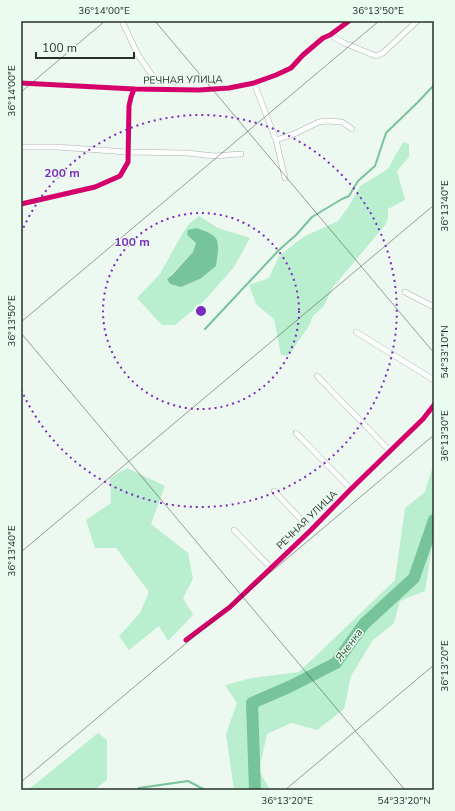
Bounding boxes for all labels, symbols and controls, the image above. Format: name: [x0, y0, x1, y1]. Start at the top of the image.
text: 36°14'00"E: [78, 4, 130, 18]
text: 36°13'50"E: [352, 4, 404, 18]
scale bar: [36, 34, 134, 60]
text: 100 m: [42, 40, 77, 56]
text: 36°14'00"E: [5, 65, 19, 117]
street label: РЕЧНАЯ УЛИЦА: [143, 72, 224, 88]
text: 200 m: [44, 165, 80, 181]
text: 36°13'40"E: [438, 180, 452, 232]
text: 100 m: [114, 234, 150, 250]
text: 36°13'50"E: [5, 295, 19, 347]
centre of rings: [194, 304, 208, 318]
text: 54°33'10"N: [438, 325, 452, 379]
text: 36°13'30"E: [438, 410, 452, 462]
street label: РЕЧНАЯ УЛИЦА: [274, 487, 341, 553]
text: 36°13'40"E: [5, 525, 19, 577]
water label: Яченка: [332, 625, 366, 665]
text: 36°13'20"E: [438, 640, 452, 692]
text: 36°13'20"E: [261, 794, 313, 808]
text: 54°33'20"N: [377, 794, 431, 808]

